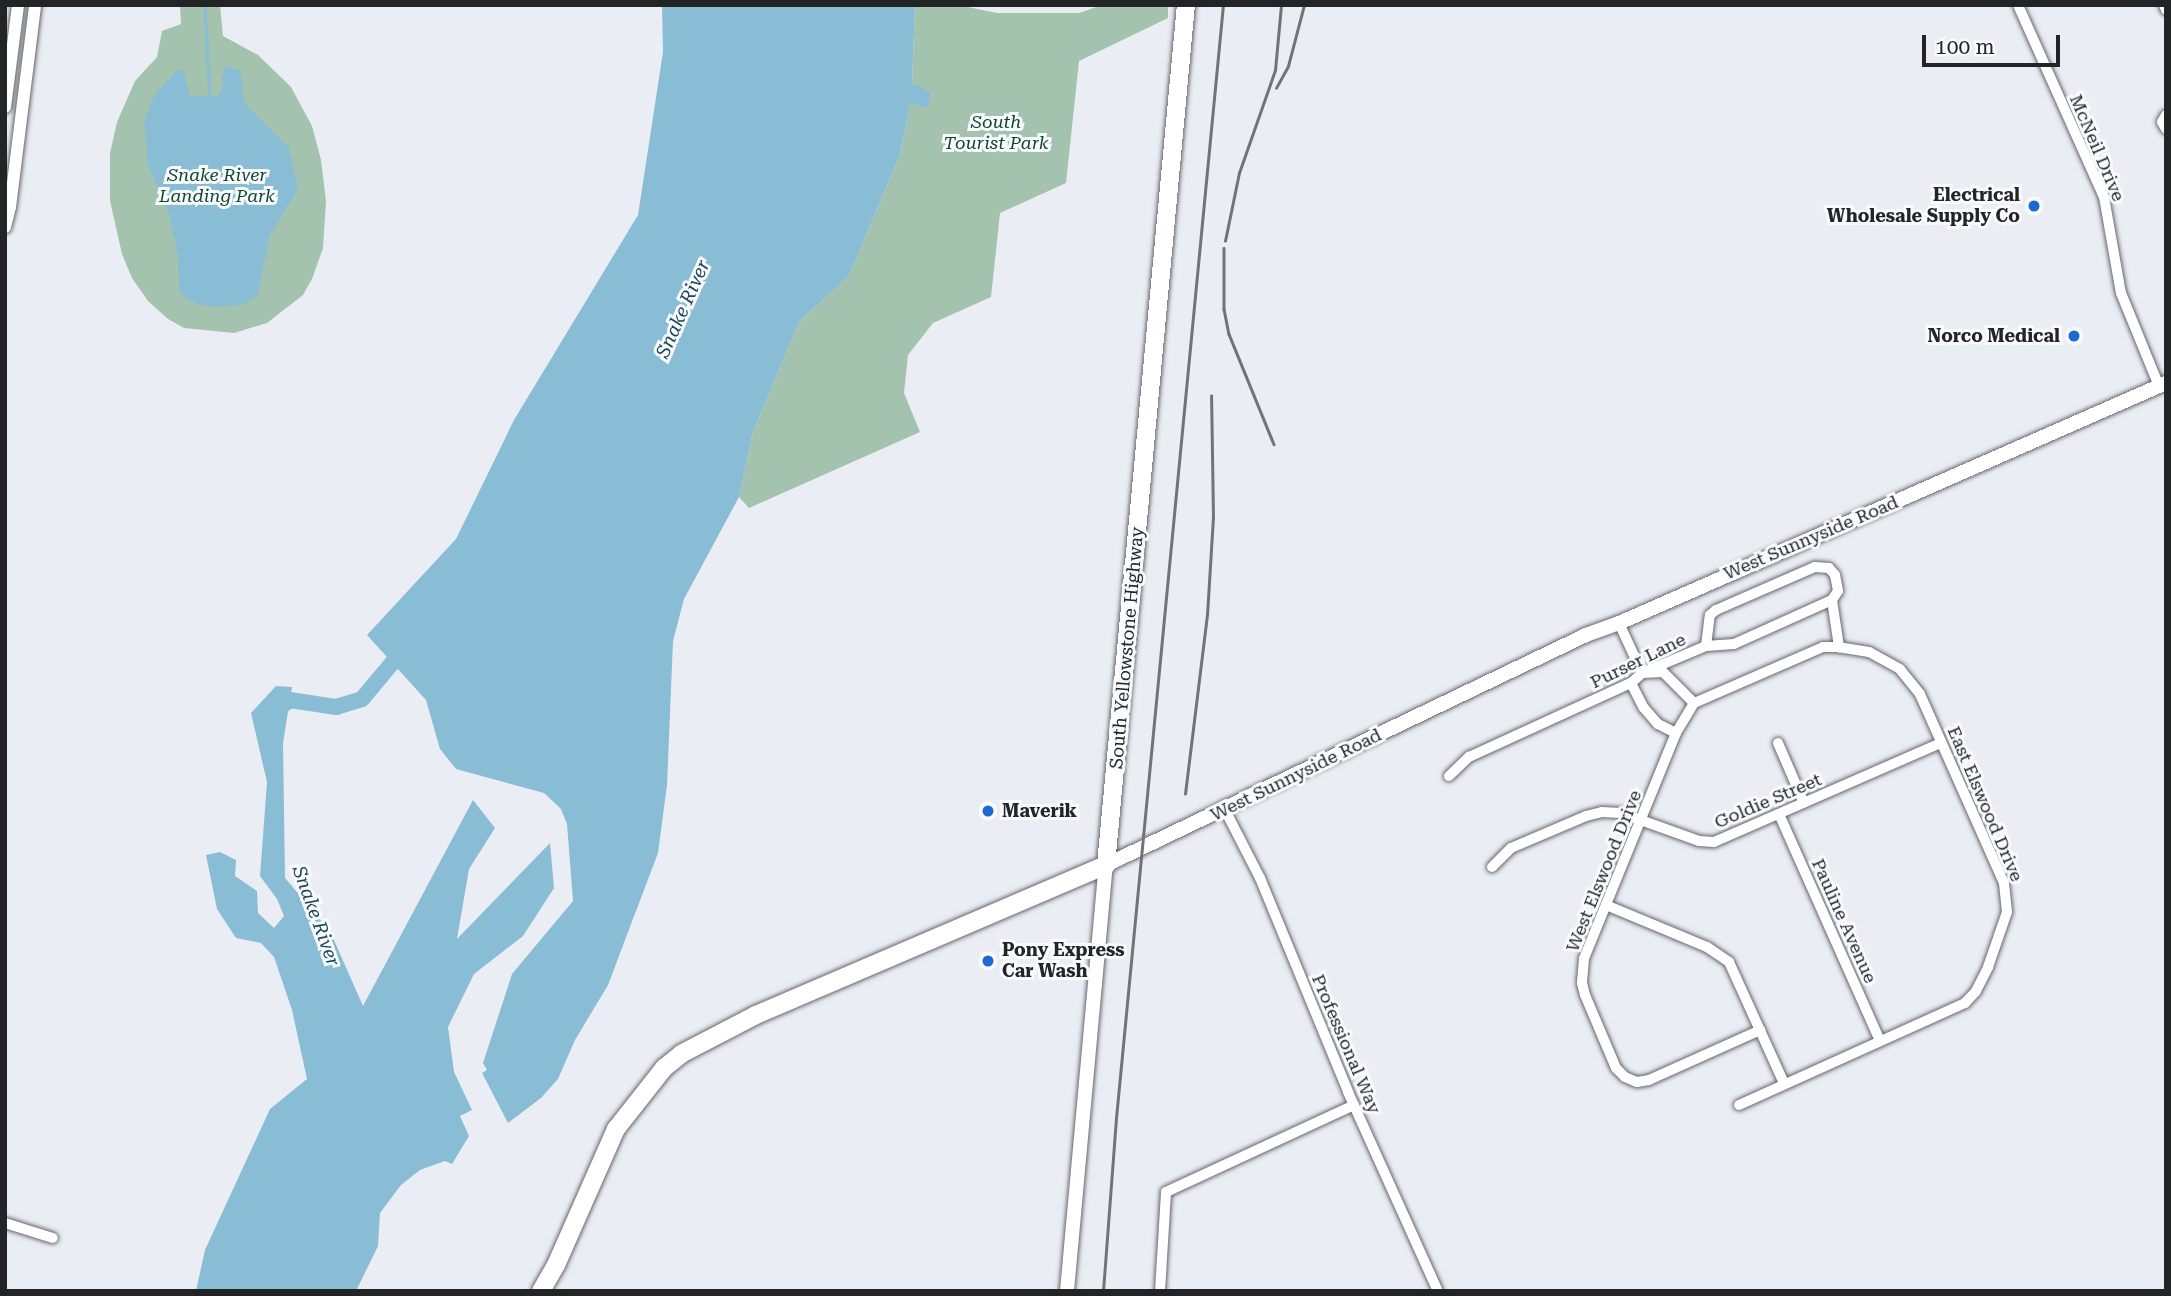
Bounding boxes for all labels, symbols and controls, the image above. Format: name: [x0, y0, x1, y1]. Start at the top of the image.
scale bar: [1926, 21, 2064, 65]
text: 100 m: [1935, 35, 1995, 59]
street label: McNeil Drive: [2065, 91, 2129, 205]
park label: South Tourist Park: [943, 112, 1049, 154]
park label: Snake River Landing Park: [159, 165, 275, 208]
place label: Electrical Wholesale Supply Co: [1827, 185, 2020, 228]
marker: Electrical Wholesale Supply Co: [2026, 198, 2042, 214]
water label: Snake River: [651, 256, 715, 362]
place label: Norco Medical: [1928, 325, 2060, 347]
marker: Norco Medical: [2066, 328, 2082, 344]
street label: West Sunnyside Road: [1720, 491, 1902, 585]
street label: South Yellowstone Highway: [1106, 526, 1148, 770]
street label: Purser Lane: [1587, 629, 1689, 693]
street label: East Elswood Drive: [1943, 723, 2027, 885]
street label: West Sunnyside Road: [1207, 724, 1385, 826]
street label: Goldie Street: [1711, 769, 1825, 833]
street label: West Elswood Drive: [1562, 787, 1646, 955]
place label: Maverik: [1002, 800, 1077, 822]
marker: Maverik: [980, 803, 996, 819]
street label: Pauline Avenue: [1807, 855, 1881, 987]
water label: Snake River: [287, 863, 345, 969]
place label: Pony Express Car Wash: [1002, 940, 1125, 982]
marker: Pony Express Car Wash: [980, 953, 996, 969]
street label: Professional Way: [1307, 971, 1385, 1117]

